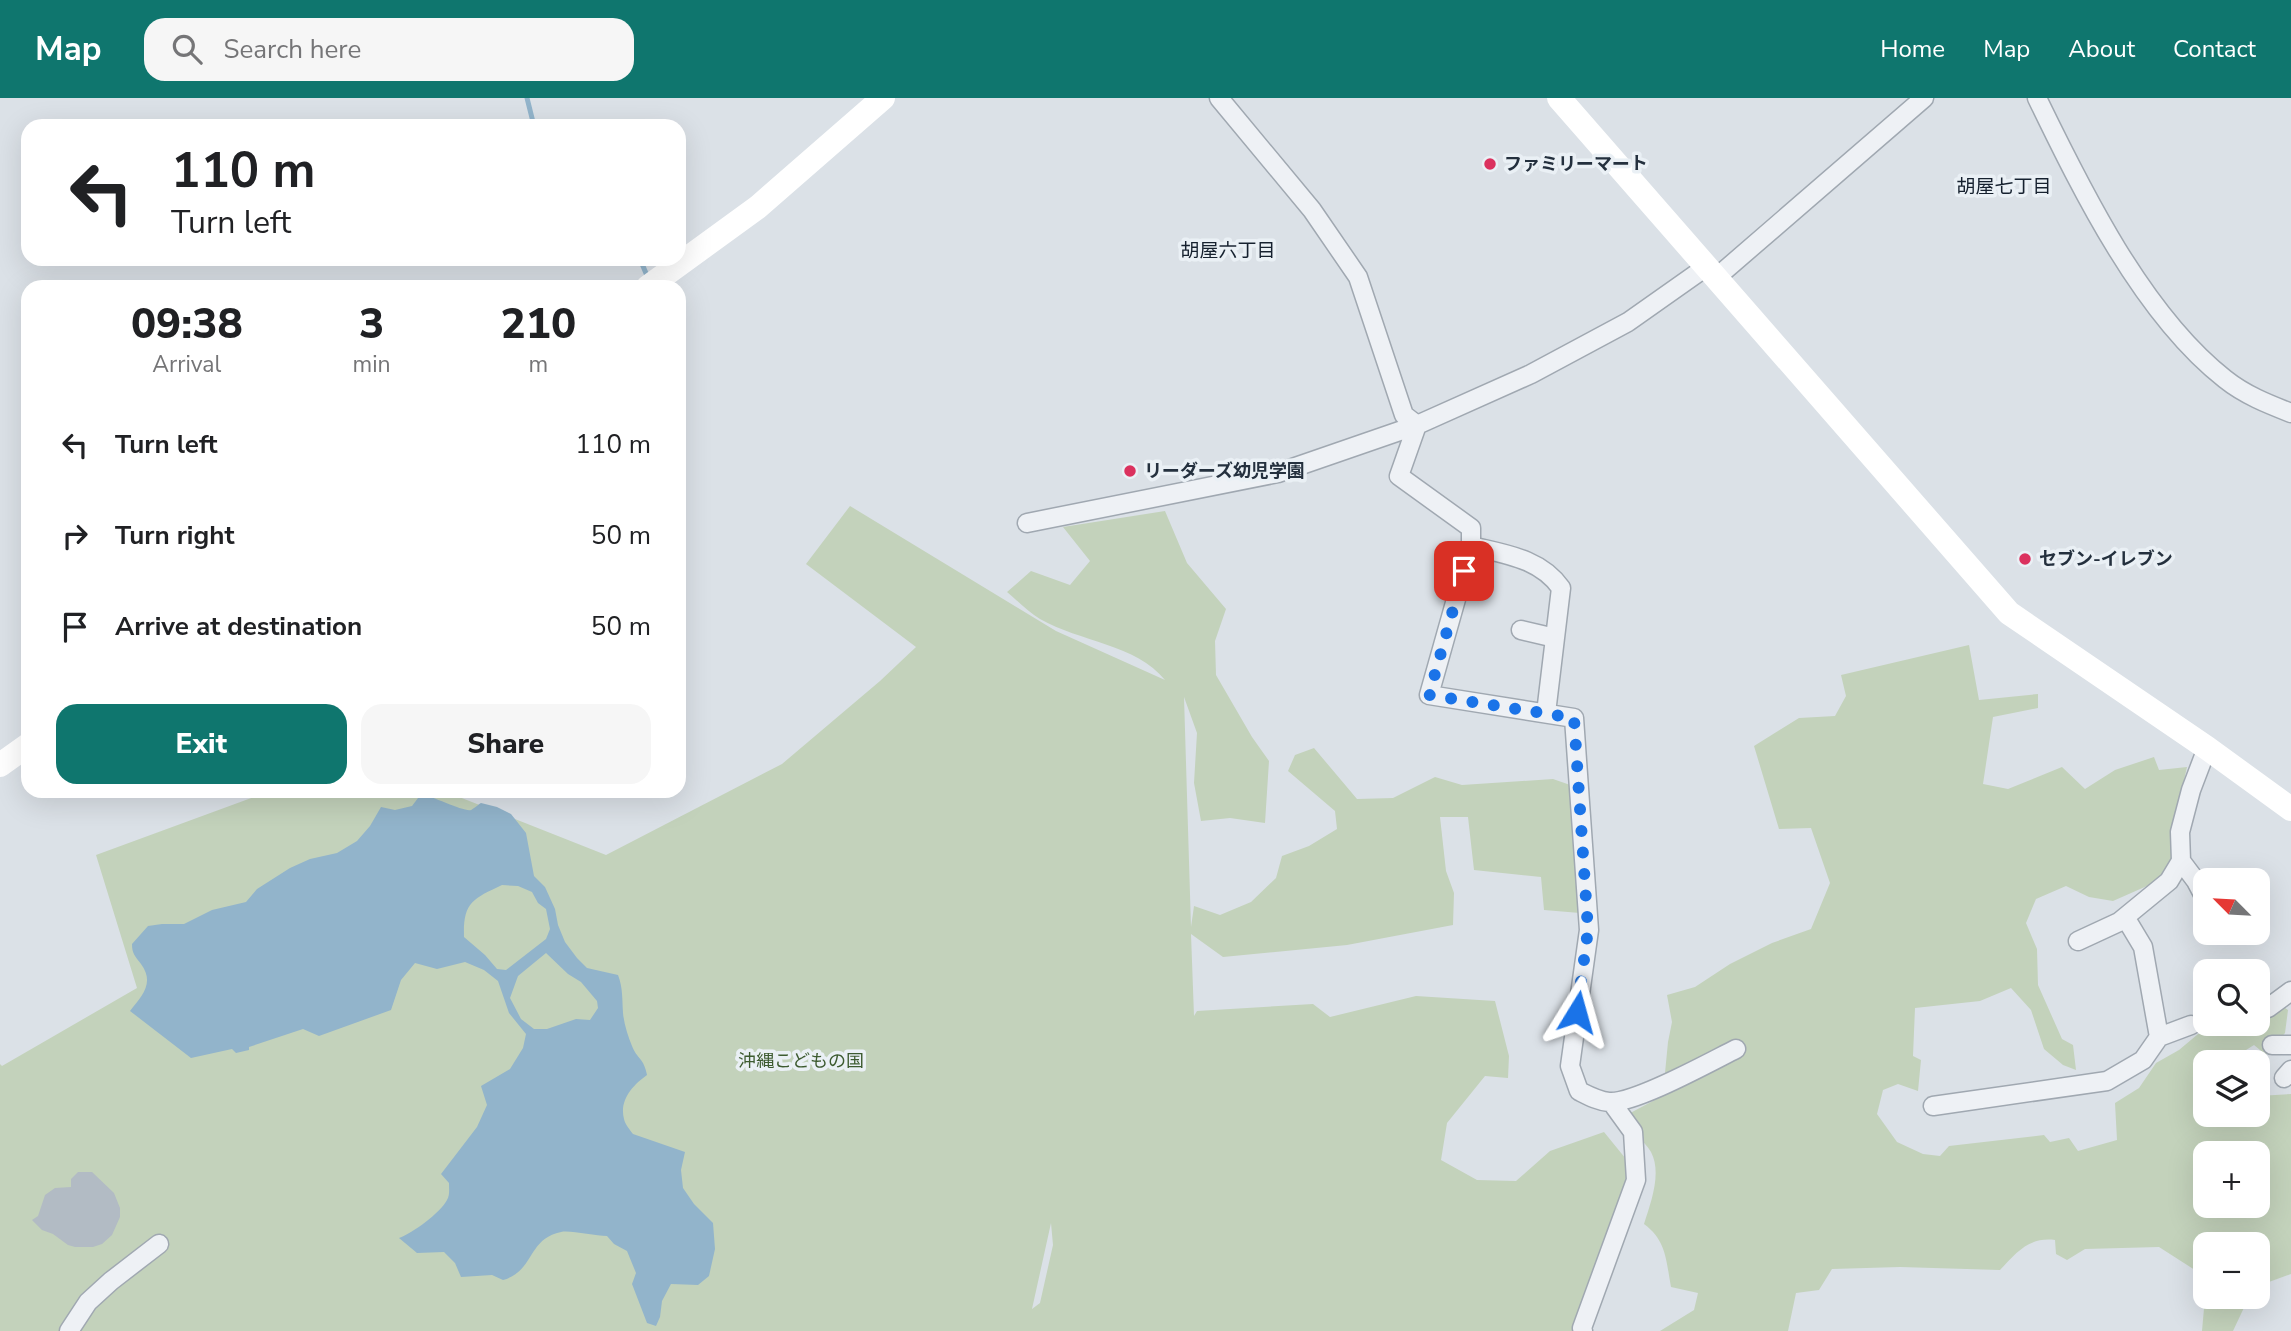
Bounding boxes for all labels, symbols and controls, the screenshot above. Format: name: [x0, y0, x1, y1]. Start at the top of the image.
search box: [144, 18, 634, 81]
text: Map: [35, 27, 102, 72]
icon: search: [168, 30, 206, 68]
text: Search here: [224, 32, 361, 67]
text: Home: [1880, 33, 1945, 65]
text: Map: [1983, 33, 2030, 65]
text: About: [2068, 33, 2135, 65]
text: Contact: [2173, 33, 2256, 65]
text: 110 m: [171, 137, 315, 204]
icon: left: [56, 147, 147, 238]
place label: ファミリーマート: [1504, 152, 1648, 176]
marker: ファミリーマート: [1482, 156, 1498, 172]
district label: 胡屋七丁目: [1956, 174, 2052, 200]
text: Turn left: [171, 201, 291, 244]
district label: 胡屋六丁目: [1180, 238, 1276, 264]
text: 09:38: [131, 296, 243, 353]
text: 3: [359, 296, 384, 353]
text: 210: [501, 296, 576, 353]
text: Arrival: [152, 349, 221, 380]
text: min: [353, 349, 391, 380]
text: m: [528, 349, 548, 380]
icon: left: [56, 426, 94, 464]
text: Turn left: [115, 427, 218, 462]
text: 110 m: [575, 427, 651, 462]
place label: リーダーズ幼児学園: [1144, 459, 1305, 483]
marker: リーダーズ幼児学園: [1122, 463, 1138, 479]
icon: right: [56, 517, 94, 555]
text: Turn right: [115, 518, 234, 553]
text: 50 m: [591, 518, 651, 553]
pin: [1434, 541, 1494, 601]
place label: セブン-イレブン: [2039, 547, 2173, 571]
marker: セブン-イレブン: [2017, 551, 2033, 567]
icon: arrive: [1445, 552, 1483, 590]
icon: arrive: [56, 608, 94, 646]
text: Arrive at destination: [115, 609, 362, 644]
text: 50 m: [591, 609, 651, 644]
button: Exit: [56, 704, 347, 784]
button: Share: [361, 704, 651, 784]
north arrow: [2193, 868, 2270, 945]
map controls: [2193, 868, 2270, 1309]
button: search: [2193, 959, 2270, 1036]
position arrow: [1540, 975, 1614, 1049]
park label: 沖縄こどもの国: [738, 1049, 864, 1073]
button: layers: [2193, 1050, 2270, 1127]
button: +: [2193, 1141, 2270, 1218]
button: −: [2193, 1232, 2270, 1309]

